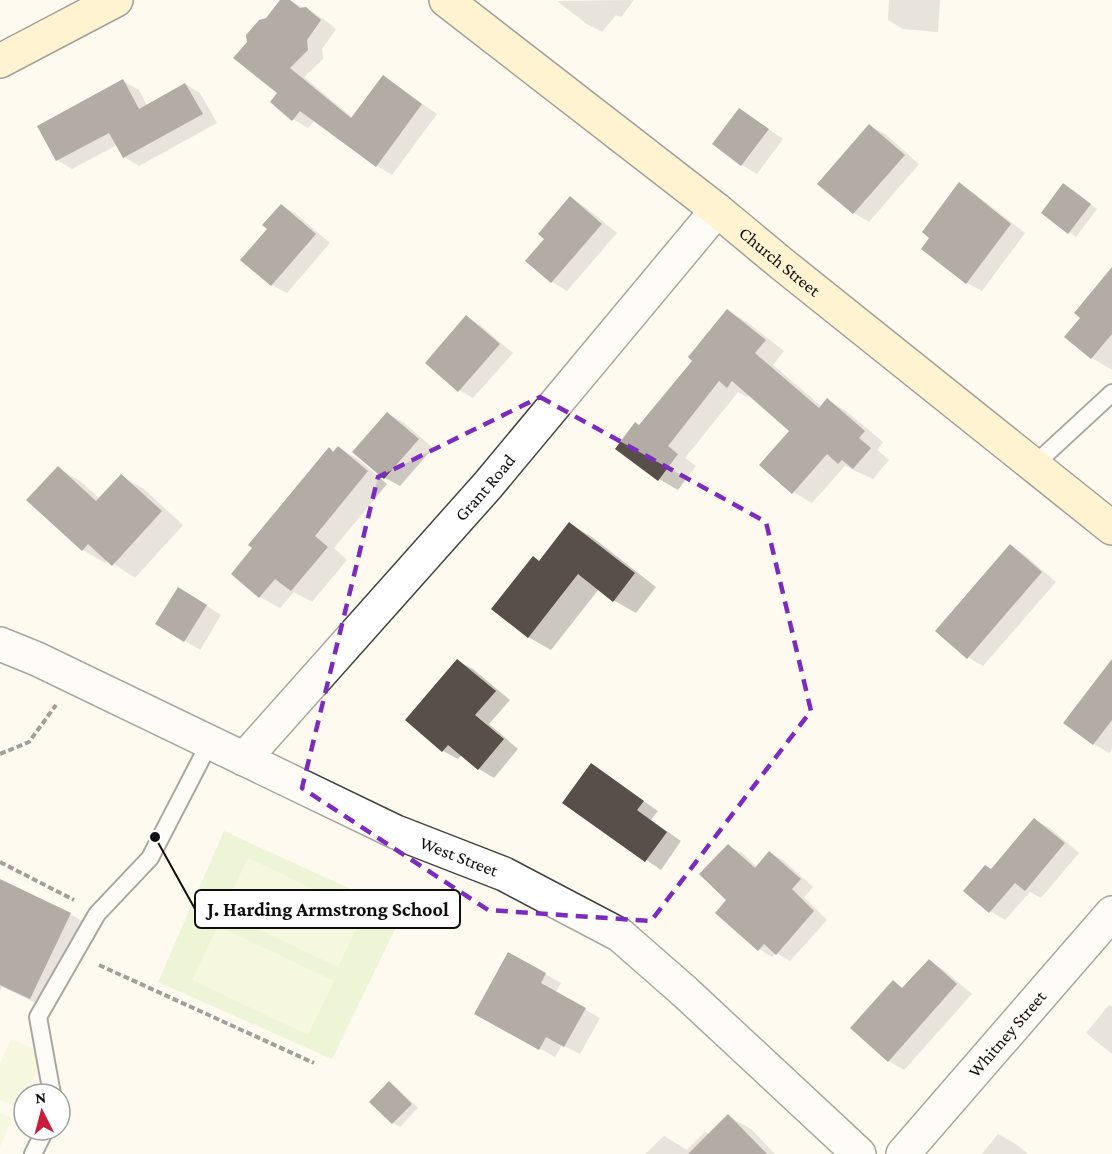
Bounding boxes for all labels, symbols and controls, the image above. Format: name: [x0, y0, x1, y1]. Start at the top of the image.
street label: Church Street: [735, 223, 825, 301]
street label: Grant Road: [451, 450, 520, 525]
street label: West Street: [417, 832, 502, 881]
callout: J. Harding Armstrong School: [195, 890, 460, 928]
text: J. Harding Armstrong School: [205, 898, 449, 920]
street label: Whitney Street: [964, 986, 1051, 1081]
north arrow: [12, 1082, 72, 1142]
text: N: [34, 1089, 47, 1107]

